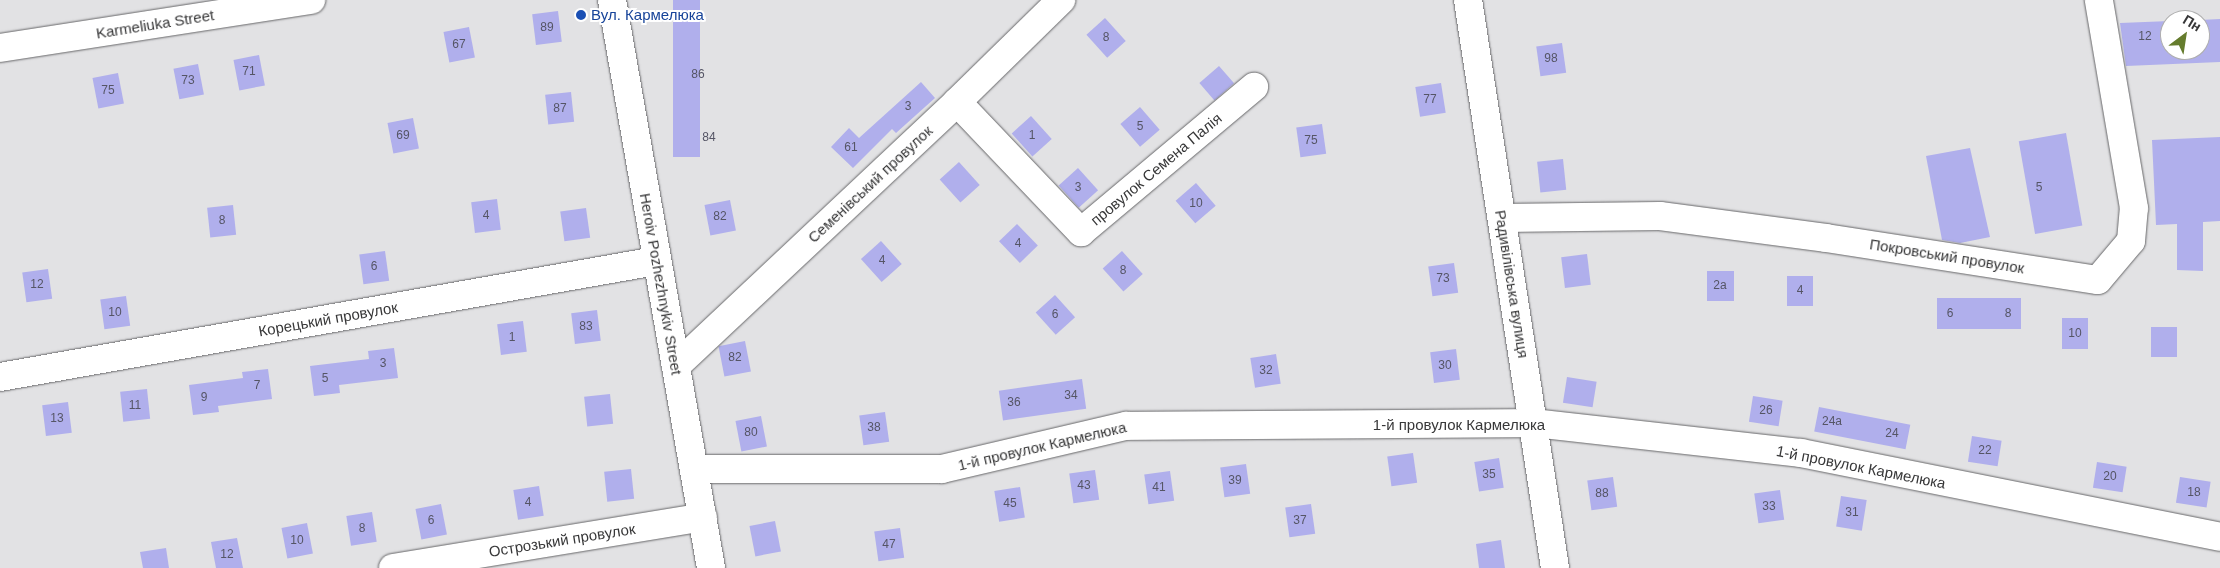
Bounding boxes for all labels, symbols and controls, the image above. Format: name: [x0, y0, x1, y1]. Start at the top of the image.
street label: Karmeliuka Street: [95, 6, 215, 42]
place label: Вул. Кармелюка: [591, 6, 704, 24]
marker: Вул. Кармелюка: [575, 9, 587, 21]
north arrow: [2160, 10, 2210, 60]
text: Пн: [2180, 11, 2204, 35]
house number: 89: [540, 21, 554, 35]
house number: 12: [2138, 30, 2152, 44]
house number: 8: [1103, 31, 1109, 45]
house number: 67: [452, 38, 466, 52]
house number: 98: [1544, 52, 1558, 66]
house number: 71: [242, 65, 256, 79]
house number: 86: [691, 68, 705, 82]
house number: 73: [181, 74, 195, 88]
house number: 75: [101, 84, 115, 98]
house number: 77: [1423, 93, 1437, 107]
house number: 3: [905, 100, 911, 114]
house number: 87: [553, 102, 567, 116]
street label: провулок Семена Палія: [1087, 109, 1225, 229]
house number: 5: [1137, 120, 1143, 134]
street label: Семенівський провулок: [804, 122, 936, 246]
house number: 69: [396, 129, 410, 143]
house number: 1: [1029, 129, 1035, 143]
house number: 84: [702, 131, 716, 145]
house number: 75: [1304, 134, 1318, 148]
house number: 61: [844, 141, 858, 155]
house number: 3: [1075, 181, 1081, 195]
house number: 5: [2036, 181, 2042, 195]
street label: Heroiv Pozhezhnykiv Street: [636, 192, 686, 376]
house number: 10: [1189, 197, 1203, 211]
house number: 4: [483, 209, 489, 223]
street label: Радивілівська вулиця: [1491, 209, 1533, 359]
house number: 82: [713, 210, 727, 224]
house number: 8: [219, 214, 225, 228]
street label: Покровський провулок: [1868, 235, 2026, 277]
house number: 4: [1015, 237, 1021, 251]
house number: 4: [879, 254, 885, 268]
house number: 6: [371, 260, 377, 274]
house number: 8: [1120, 264, 1126, 278]
house number: 73: [1436, 272, 1450, 286]
house number: 12: [30, 278, 44, 292]
house number: 2а: [1713, 279, 1727, 293]
house number: 4: [1797, 284, 1803, 298]
street label: Корецький провулок: [257, 298, 399, 340]
house number: 10: [108, 306, 122, 320]
house number: 6: [1947, 307, 1953, 321]
house number: 8: [2005, 307, 2011, 321]
house number: 6: [1052, 308, 1058, 322]
house number: 83: [579, 320, 593, 334]
house number: 10: [2068, 327, 2082, 341]
house number: 1: [509, 331, 515, 345]
house number: 82: [728, 351, 742, 365]
house number: 3: [380, 357, 386, 371]
house number: 30: [1438, 359, 1452, 373]
house number: 32: [1259, 364, 1273, 378]
house number: 5: [322, 372, 328, 386]
house number: 7: [254, 379, 260, 393]
house number: 34: [1064, 389, 1078, 403]
house number: 9: [201, 391, 207, 405]
house number: 36: [1007, 396, 1021, 410]
house number: 11: [129, 399, 141, 413]
house number: 26: [1759, 404, 1773, 418]
house number: 13: [50, 412, 64, 426]
house number: 24а: [1822, 415, 1842, 429]
street label: 1-й провулок Кармелюка: [1373, 416, 1545, 434]
street label: 1-й провулок Кармелюка: [956, 418, 1128, 474]
house number: 38: [867, 421, 881, 435]
house number: 80: [744, 426, 758, 440]
house number: 24: [1885, 427, 1899, 441]
street label: 1-й провулок Кармелюка: [1775, 442, 1947, 492]
house number: 22: [1978, 444, 1992, 458]
house number: 35: [1482, 468, 1496, 482]
house number: 20: [2103, 470, 2117, 484]
house number: 39: [1228, 474, 1242, 488]
house number: 43: [1077, 479, 1091, 493]
house number: 41: [1152, 481, 1166, 495]
house number: 18: [2187, 486, 2201, 500]
house number: 88: [1595, 487, 1609, 501]
house number: 4: [525, 496, 531, 510]
house number: 45: [1003, 497, 1017, 511]
house number: 33: [1762, 500, 1776, 514]
house number: 31: [1845, 506, 1859, 520]
house number: 6: [428, 514, 434, 528]
house number: 37: [1293, 514, 1307, 528]
street label: Острозький провулок: [487, 520, 637, 560]
house number: 8: [359, 522, 365, 536]
house number: 10: [290, 534, 304, 548]
house number: 47: [882, 538, 896, 552]
house number: 12: [220, 548, 234, 562]

